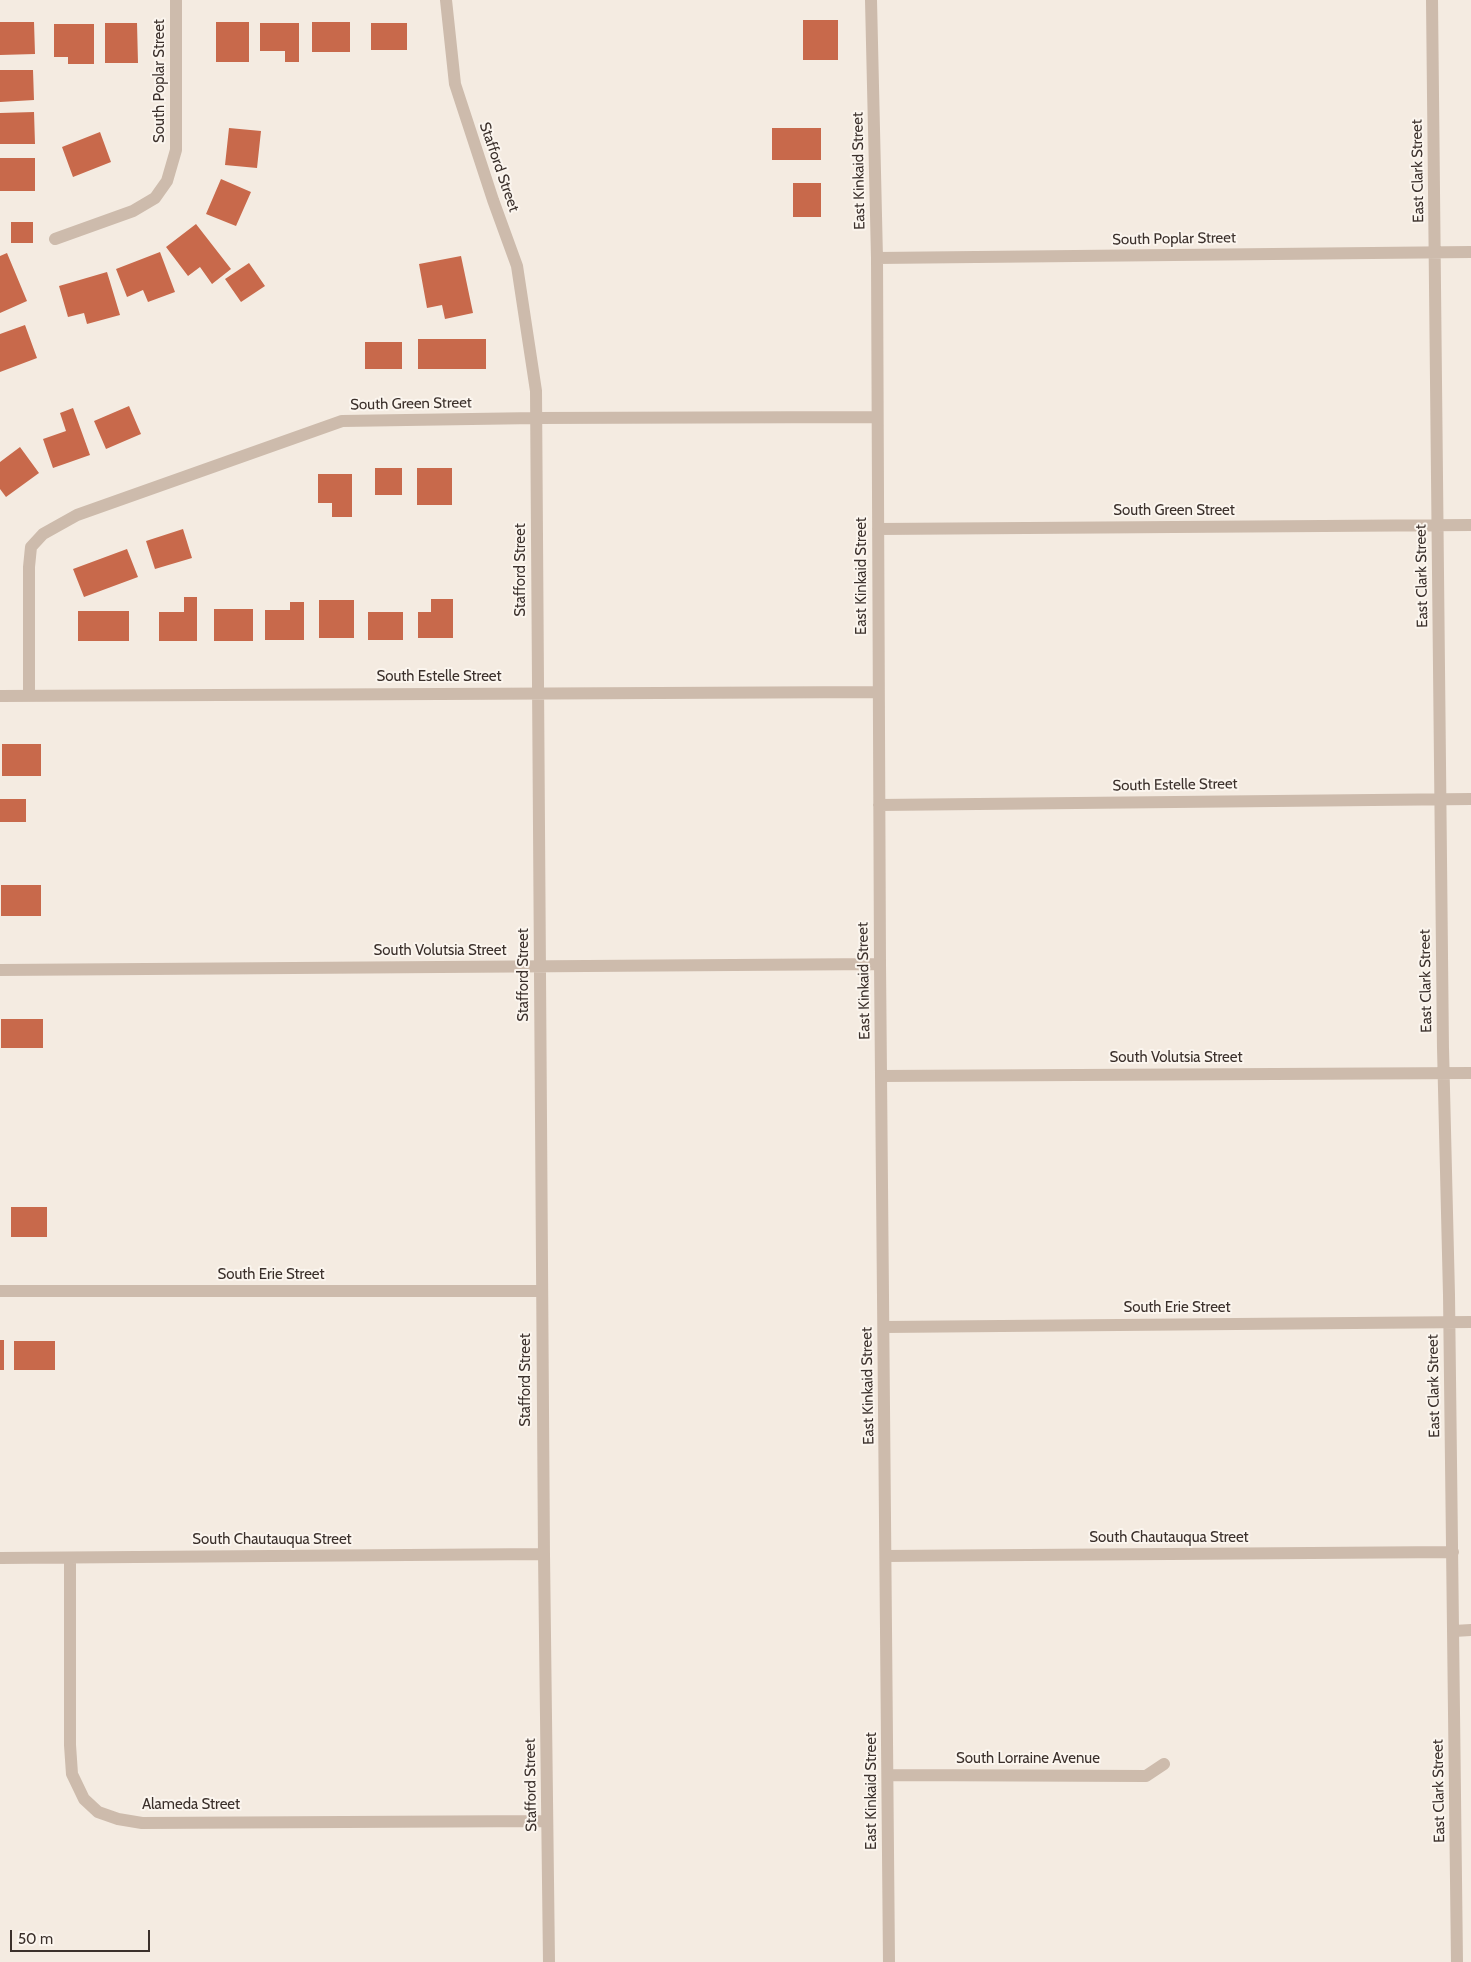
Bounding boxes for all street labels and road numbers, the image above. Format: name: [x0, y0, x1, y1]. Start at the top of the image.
street label: South Poplar Street: [151, 19, 169, 143]
street label: East Kinkaid Street: [849, 112, 869, 230]
street label: East Clark Street: [1408, 119, 1428, 223]
street label: Stafford Street: [475, 120, 523, 214]
street label: South Poplar Street: [1112, 229, 1236, 249]
street label: South Green Street: [350, 394, 472, 414]
street label: South Green Street: [1113, 502, 1235, 520]
street label: East Kinkaid Street: [853, 517, 871, 635]
street label: Stafford Street: [512, 523, 530, 617]
street label: East Clark Street: [1412, 524, 1432, 628]
street label: South Estelle Street: [376, 668, 502, 686]
street label: South Estelle Street: [1112, 775, 1238, 795]
street label: East Kinkaid Street: [854, 922, 874, 1040]
street label: Stafford Street: [515, 928, 533, 1022]
street label: East Clark Street: [1416, 929, 1436, 1033]
street label: South Volutsia Street: [374, 942, 506, 960]
street label: South Volutsia Street: [1110, 1049, 1242, 1067]
street label: South Erie Street: [217, 1266, 325, 1284]
street label: South Erie Street: [1123, 1299, 1231, 1317]
street label: East Kinkaid Street: [858, 1327, 878, 1445]
street label: Stafford Street: [517, 1333, 535, 1427]
street label: East Clark Street: [1424, 1334, 1444, 1438]
street label: South Chautauqua Street: [1089, 1529, 1249, 1547]
street label: South Chautauqua Street: [192, 1531, 352, 1549]
street label: East Kinkaid Street: [863, 1732, 881, 1850]
street label: Stafford Street: [521, 1738, 541, 1832]
street label: East Clark Street: [1429, 1739, 1449, 1843]
street label: South Lorraine Avenue: [956, 1750, 1100, 1768]
street label: Alameda Street: [142, 1796, 240, 1814]

